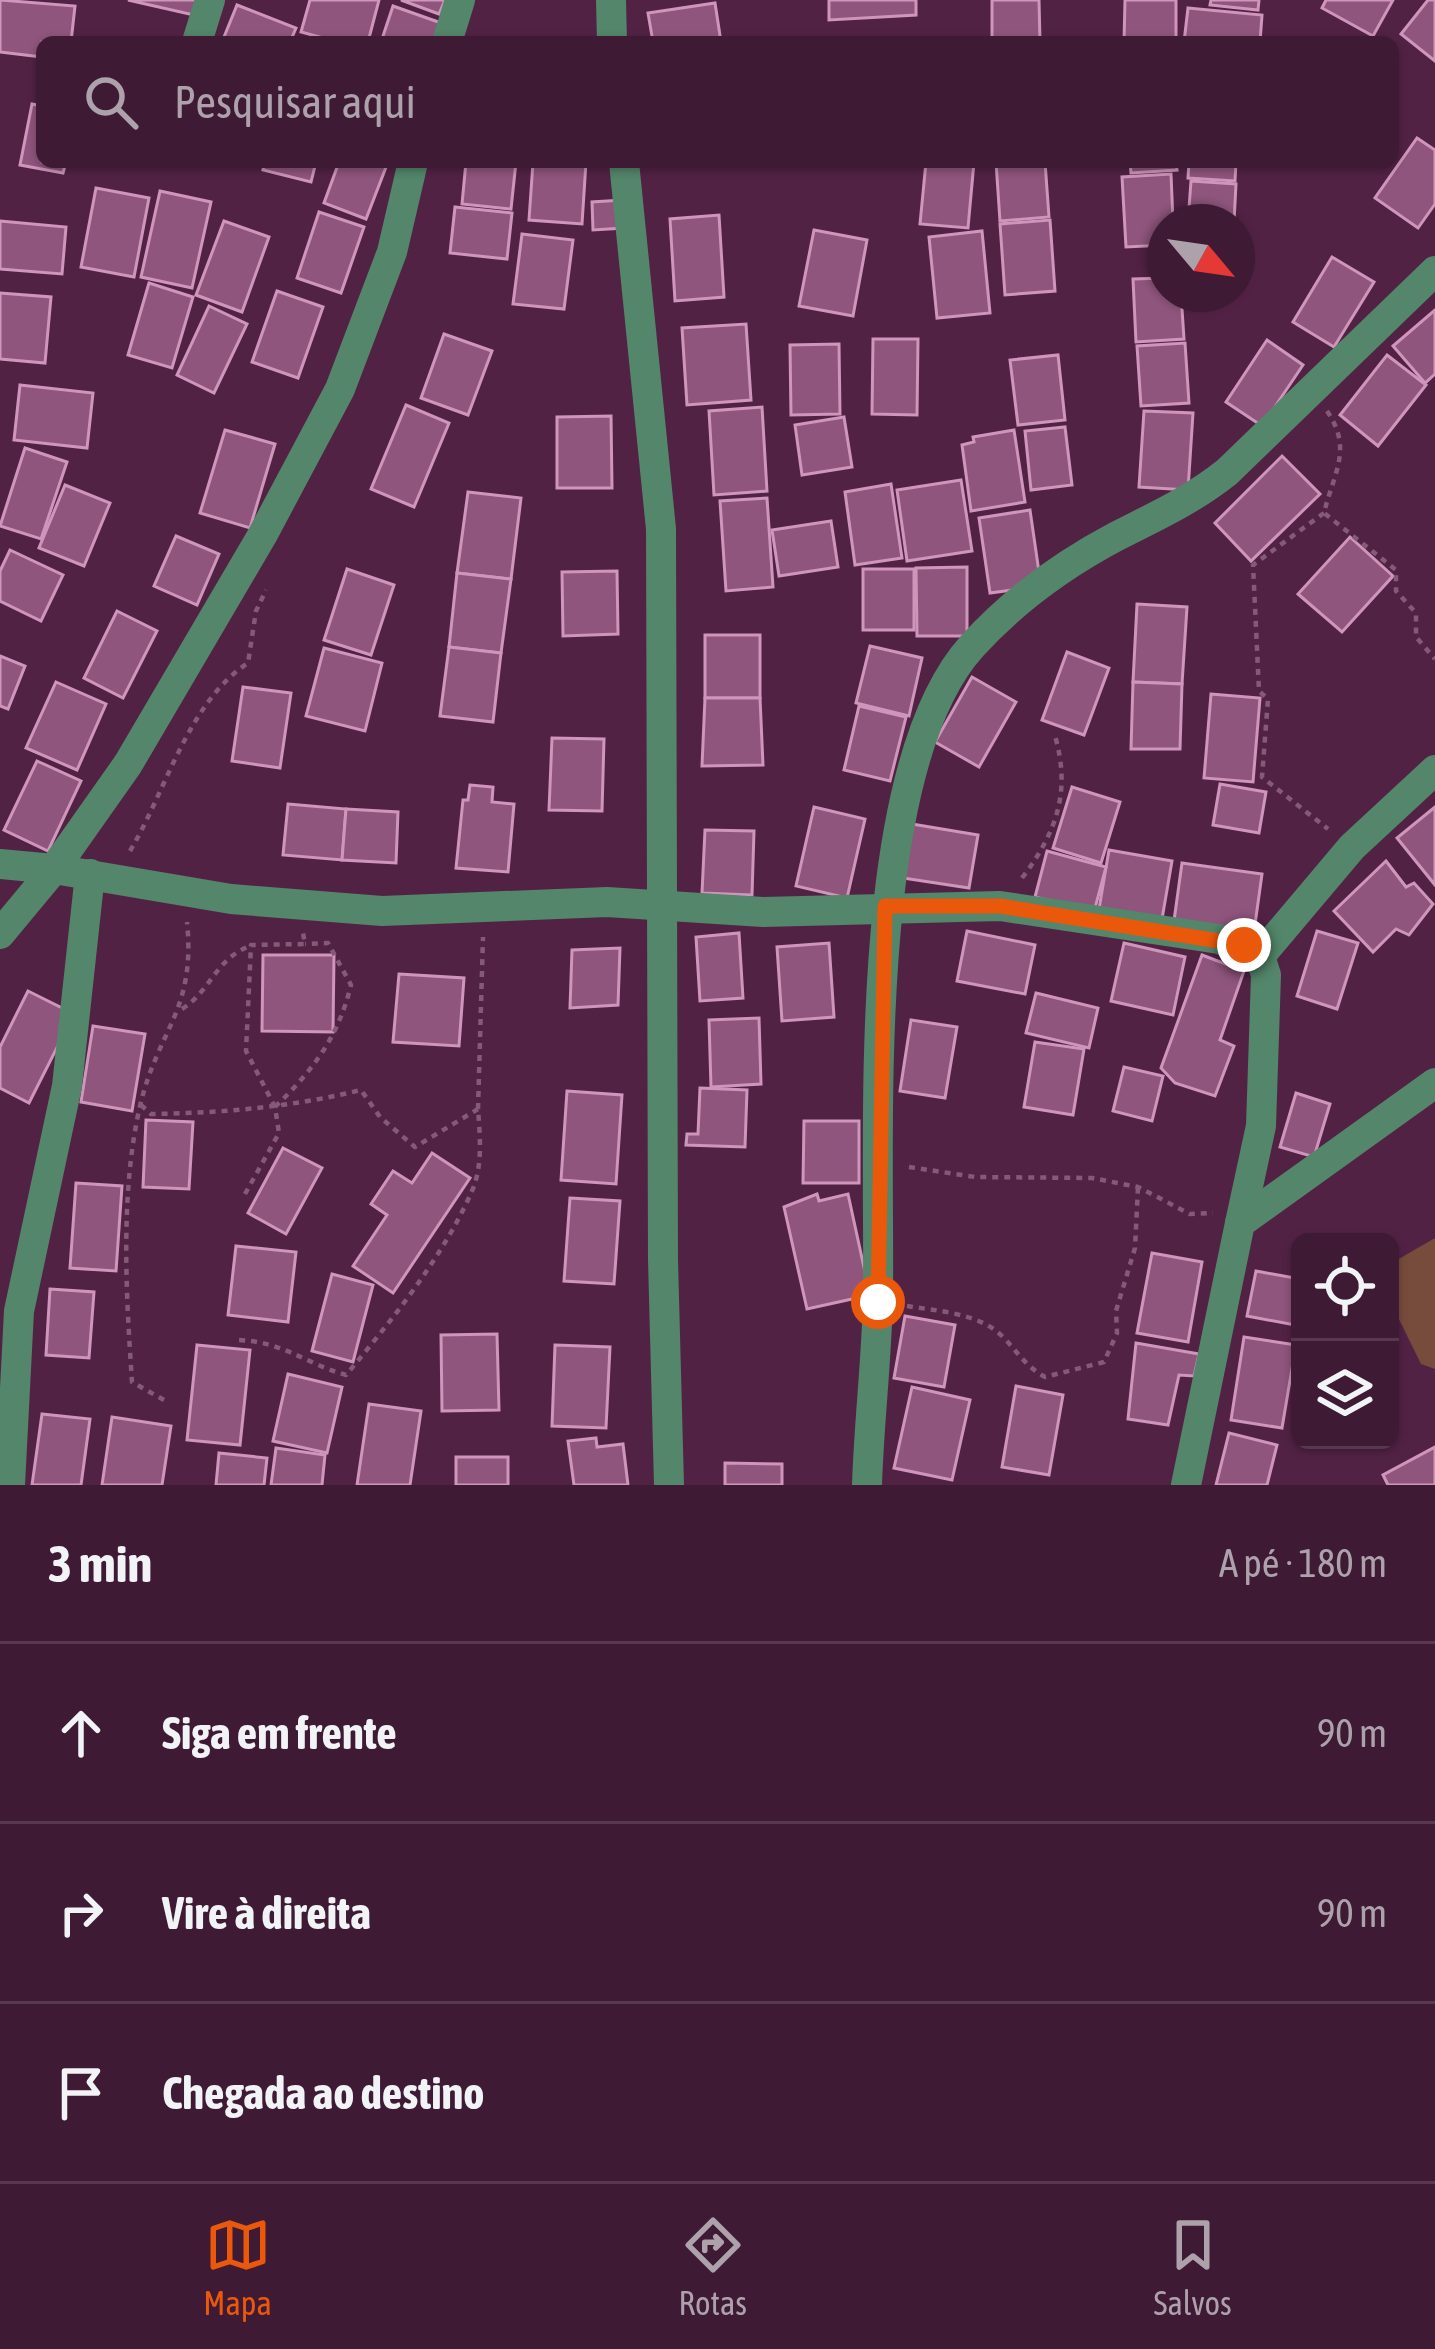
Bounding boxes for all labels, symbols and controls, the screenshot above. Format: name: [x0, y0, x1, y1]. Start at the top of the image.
search box: [36, 36, 1399, 168]
icon: search: [78, 69, 144, 135]
text: Pesquisar aqui: [174, 76, 416, 128]
north arrow: [1147, 204, 1255, 312]
route end: [1217, 918, 1271, 972]
map controls: [1291, 1233, 1399, 1449]
button: locate: [1291, 1233, 1399, 1341]
route start: [851, 1275, 905, 1329]
button: layers: [1291, 1341, 1399, 1449]
text: 3 min: [48, 1534, 152, 1593]
text: A pé · 180 m: [1219, 1541, 1387, 1585]
icon: ahead: [48, 1700, 114, 1766]
text: Siga em frente: [162, 1707, 397, 1759]
text: 90 m: [1317, 1711, 1387, 1755]
icon: right: [48, 1880, 114, 1946]
text: Vire à direita: [162, 1887, 371, 1939]
text: 90 m: [1317, 1891, 1387, 1935]
icon: arrive: [48, 2060, 114, 2126]
text: Chegada ao destino: [162, 2067, 484, 2119]
tab: Mapa: [203, 2212, 272, 2322]
tab: Rotas: [678, 2212, 747, 2322]
tab: Salvos: [1154, 2212, 1232, 2322]

